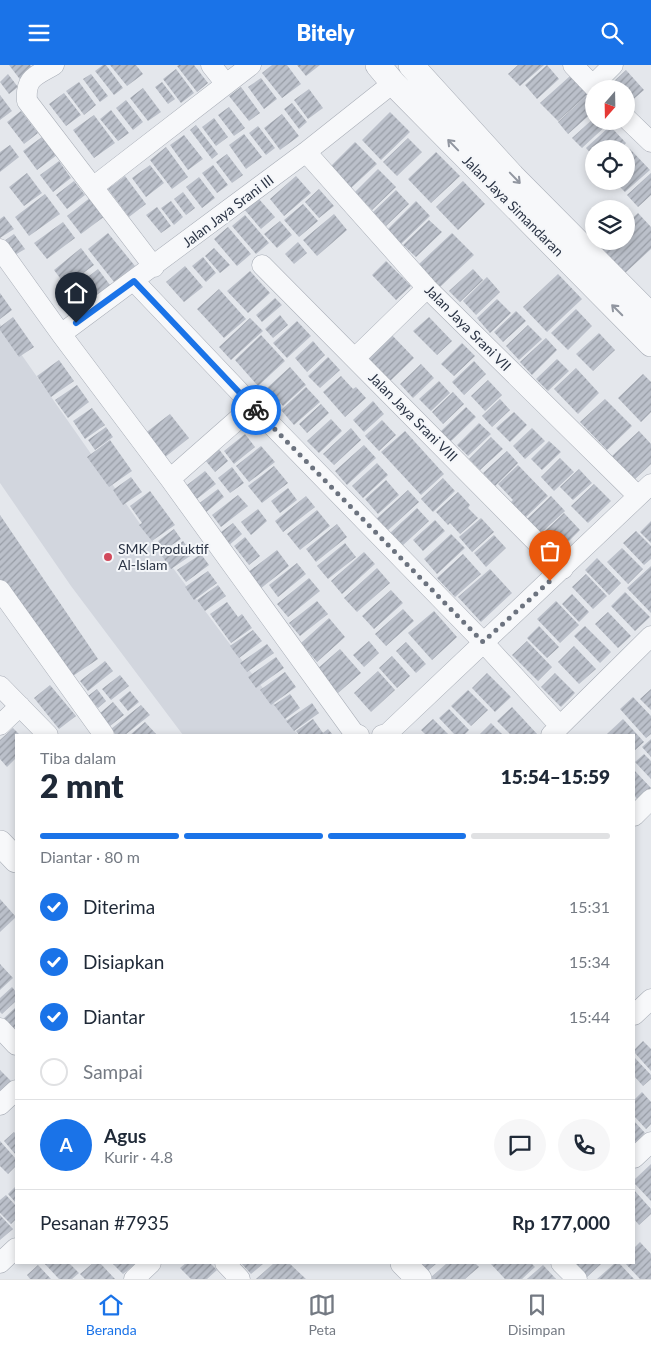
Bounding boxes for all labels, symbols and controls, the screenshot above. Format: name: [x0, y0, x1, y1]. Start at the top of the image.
icon: menu: [25, 19, 53, 47]
text: Bitely: [296, 19, 355, 46]
icon: search: [598, 19, 626, 47]
north arrow: [585, 80, 635, 130]
map controls: [585, 80, 635, 250]
one-way arrow: [447, 139, 459, 151]
button: locate: [585, 140, 635, 190]
street label: Jalan Jaya Simandaran: [459, 152, 567, 260]
street label: Jalan Jaya Srani III: [179, 171, 277, 250]
one-way arrow: [509, 172, 521, 185]
button: layers: [585, 200, 635, 250]
pin: [55, 272, 97, 323]
icon: home: [62, 279, 90, 307]
street label: Jalan Jaya Srani VII: [422, 281, 515, 374]
one-way arrow: [610, 304, 623, 316]
street label: Jalan Jaya Srani VIII: [365, 369, 461, 465]
courier: [231, 385, 281, 435]
icon: bike: [242, 396, 270, 424]
pin: [529, 530, 571, 581]
icon: bag: [536, 537, 564, 565]
place label: SMK Produktif Al-Islam: [118, 540, 209, 573]
marker: SMK Produktif Al-Islam: [102, 551, 114, 563]
text: Tiba dalam: [40, 748, 116, 767]
text: 15:54–15:59: [501, 765, 610, 788]
text: 2 mnt: [40, 766, 124, 805]
text: Diantar · 80 m: [40, 847, 140, 866]
icon: check: [40, 893, 68, 921]
text: Diterima: [83, 895, 155, 918]
text: 15:31: [569, 897, 610, 916]
icon: check: [40, 948, 68, 976]
text: Disiapkan: [83, 950, 164, 973]
text: 15:34: [569, 952, 610, 971]
icon: check: [40, 1003, 68, 1031]
text: Diantar: [83, 1005, 145, 1028]
text: 15:44: [569, 1007, 610, 1026]
text: Sampai: [83, 1060, 143, 1083]
button: chat: [494, 1119, 546, 1171]
button: phone: [558, 1119, 610, 1171]
text: Agus: [104, 1124, 146, 1147]
text: A: [59, 1133, 73, 1156]
text: Kurir · 4.8: [104, 1147, 173, 1166]
text: Pesanan #7935: [40, 1211, 169, 1234]
text: Rp 177,000: [512, 1211, 610, 1234]
tab: Beranda: [86, 1291, 137, 1338]
tab: Peta: [308, 1291, 336, 1338]
tab: Disimpan: [508, 1291, 565, 1338]

